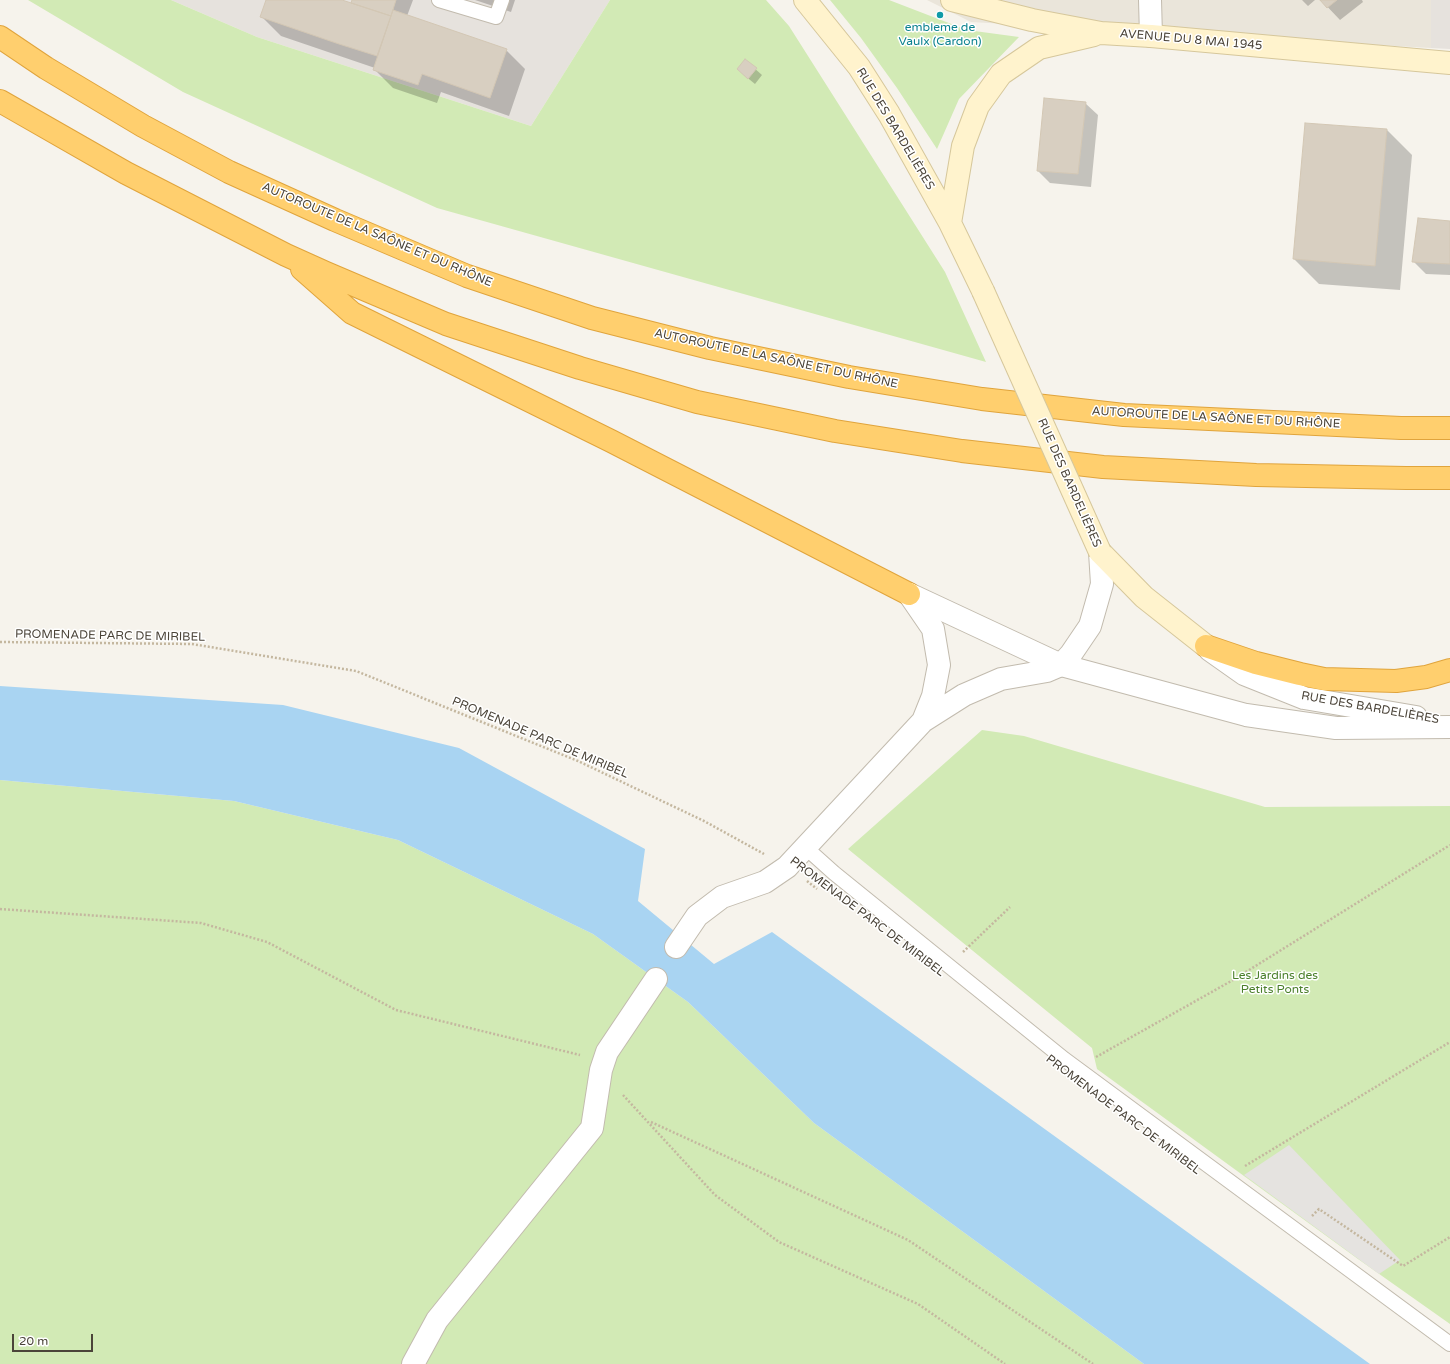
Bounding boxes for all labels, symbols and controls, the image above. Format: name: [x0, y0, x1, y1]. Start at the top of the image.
marker: embleme de Vaulx (Cardon): [935, 10, 945, 20]
place label: embleme de Vaulx (Cardon): [899, 21, 981, 49]
street label: AVENUE DU 8 MAI 1945: [1119, 27, 1263, 53]
street label: RUE DES BARDELIÈRES: [853, 65, 937, 193]
street label: AUTOROUTE DE LA SAÔNE ET DU RHÔNE: [260, 180, 494, 290]
street label: AUTOROUTE DE LA SAÔNE ET DU RHÔNE: [653, 326, 899, 392]
street label: AUTOROUTE DE LA SAÔNE ET DU RHÔNE: [1091, 404, 1341, 432]
street label: RUE DES BARDELIÈRES: [1034, 416, 1104, 550]
street label: PROMENADE PARC DE MIRIBEL: [15, 627, 205, 645]
street label: RUE DES BARDELIÈRES: [1300, 689, 1440, 727]
street label: PROMENADE PARC DE MIRIBEL: [450, 694, 630, 782]
street label: PROMENADE PARC DE MIRIBEL: [787, 854, 947, 980]
park label: Les Jardins des Petits Ponts: [1232, 969, 1318, 997]
street label: PROMENADE PARC DE MIRIBEL: [1043, 1052, 1203, 1178]
scale bar: [14, 1326, 95, 1352]
text: 20 m: [19, 1334, 48, 1348]

